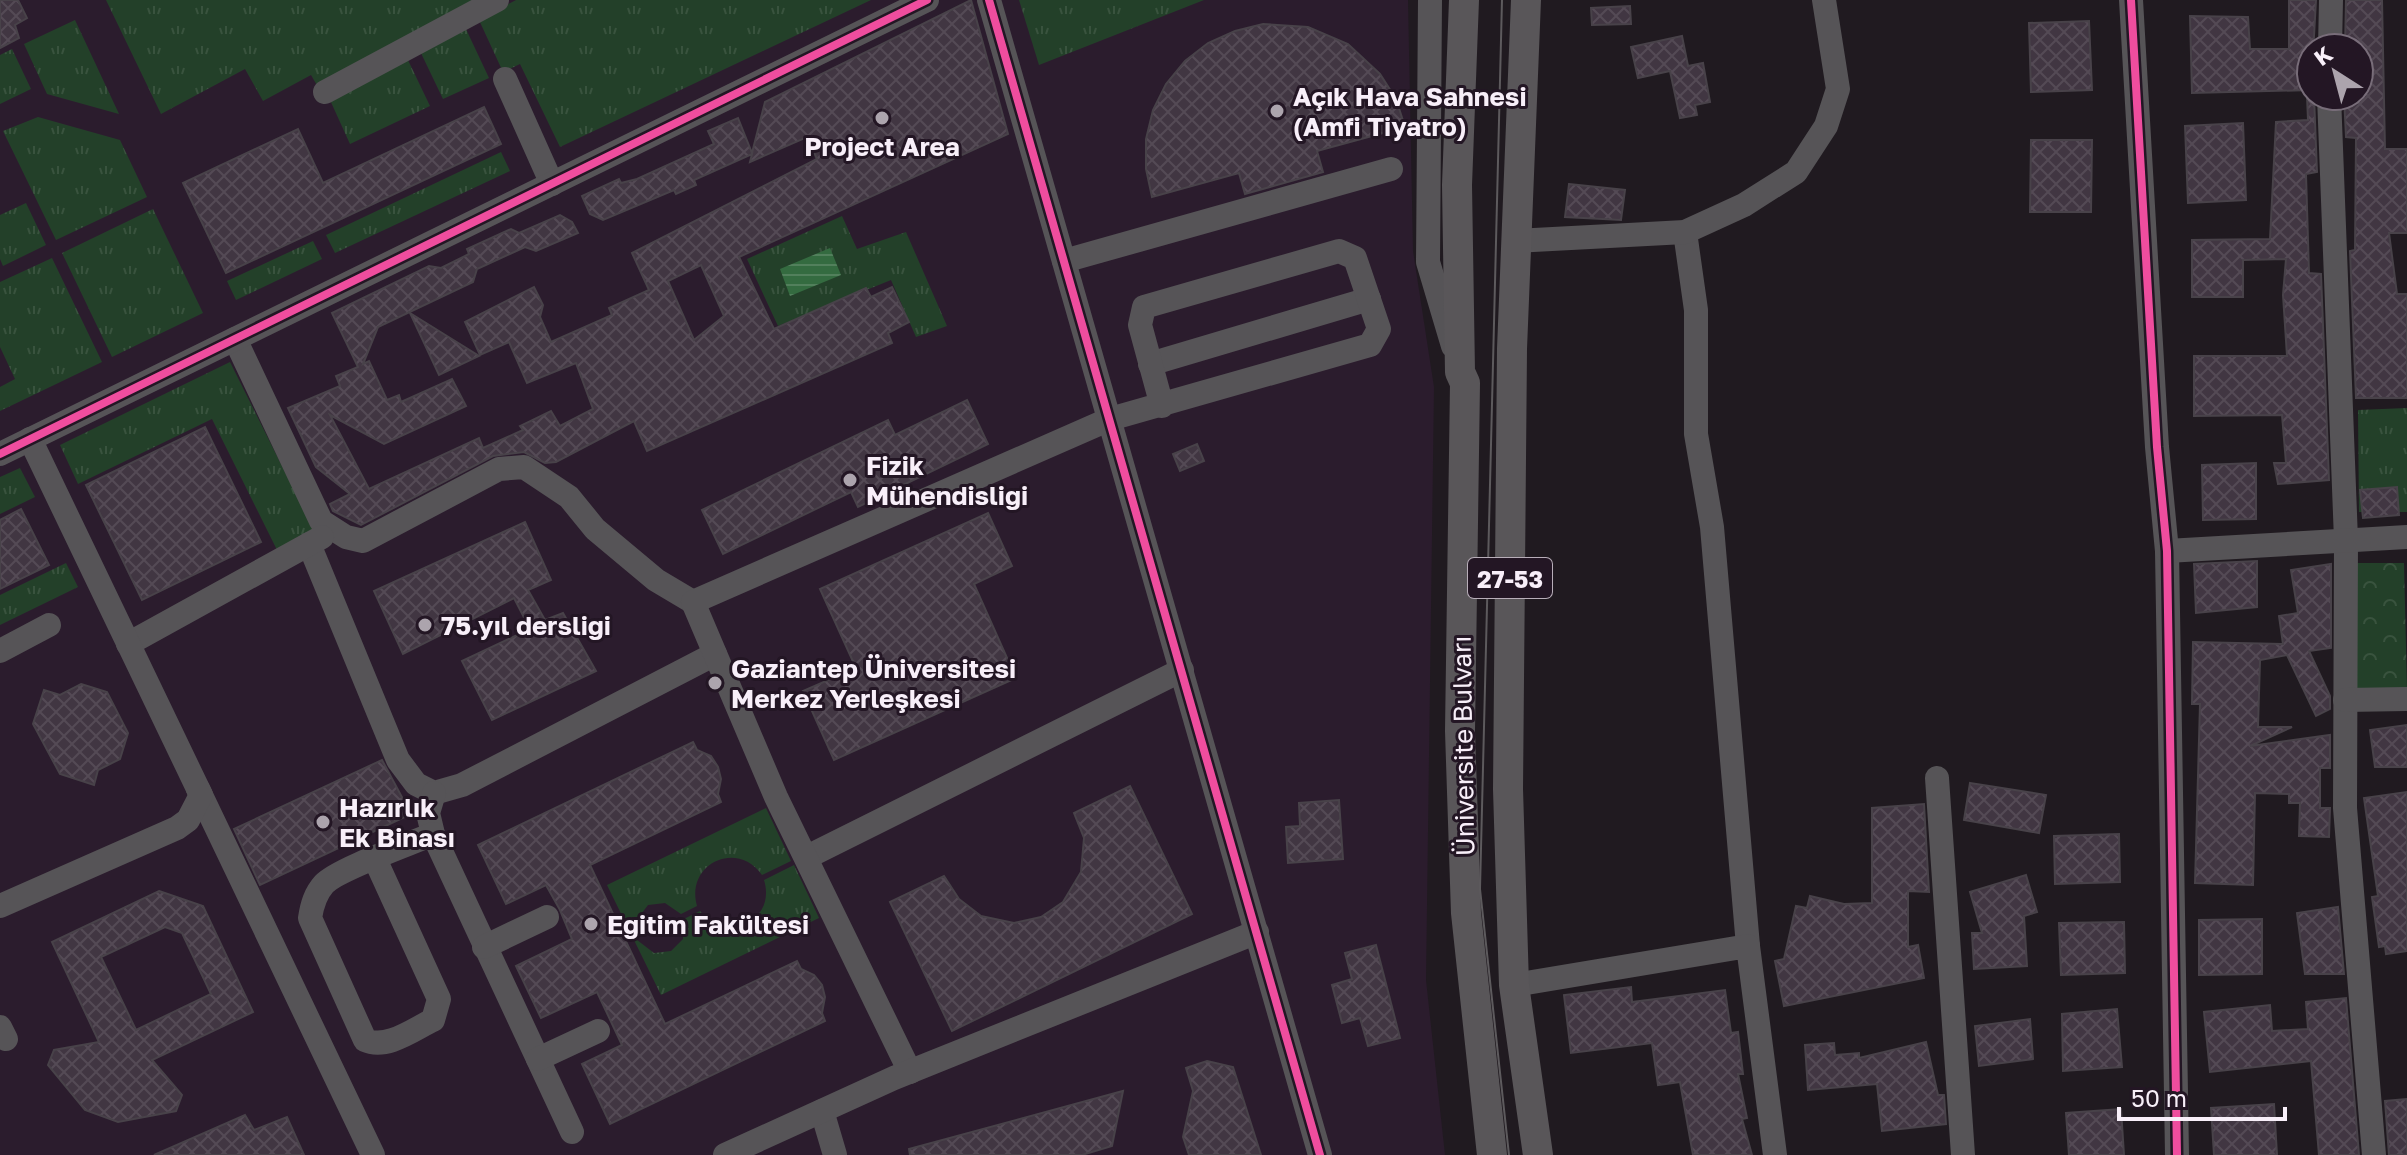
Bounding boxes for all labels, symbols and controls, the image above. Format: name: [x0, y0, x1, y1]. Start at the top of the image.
north arrow: [2295, 32, 2375, 112]
text: K: [2309, 40, 2337, 71]
place label: Açık Hava Sahnesi (Amfi Tiyatro): [1293, 81, 1527, 142]
marker: Açık Hava Sahnesi (Amfi Tiyatro): [1268, 102, 1286, 120]
marker: Project Area: [873, 109, 891, 127]
place label: Project Area: [804, 131, 960, 162]
place label: Fizik Mühendisliği: [866, 450, 1028, 511]
marker: Fizik Mühendisliği: [841, 471, 859, 489]
road number: 27-53: [1468, 558, 1552, 598]
place label: 75.yıl dersliği: [441, 610, 611, 641]
marker: 75.yıl dersliği: [416, 616, 434, 634]
street label: Üniversite Bulvarı: [1446, 636, 1480, 856]
place label: Gaziantep Üniversitesi Merkez Yerleşkesi: [731, 653, 1016, 714]
marker: Gaziantep Üniversitesi Merkez Yerleşkesi: [706, 674, 724, 692]
place label: Hazırlık Ek Binası: [339, 792, 455, 853]
marker: Hazırlık Ek Binası: [314, 813, 332, 831]
place label: Eğitim Fakültesi: [607, 909, 809, 940]
marker: Eğitim Fakültesi: [582, 915, 600, 933]
scale bar: [2119, 1071, 2285, 1121]
text: 50 m: [2131, 1083, 2187, 1112]

